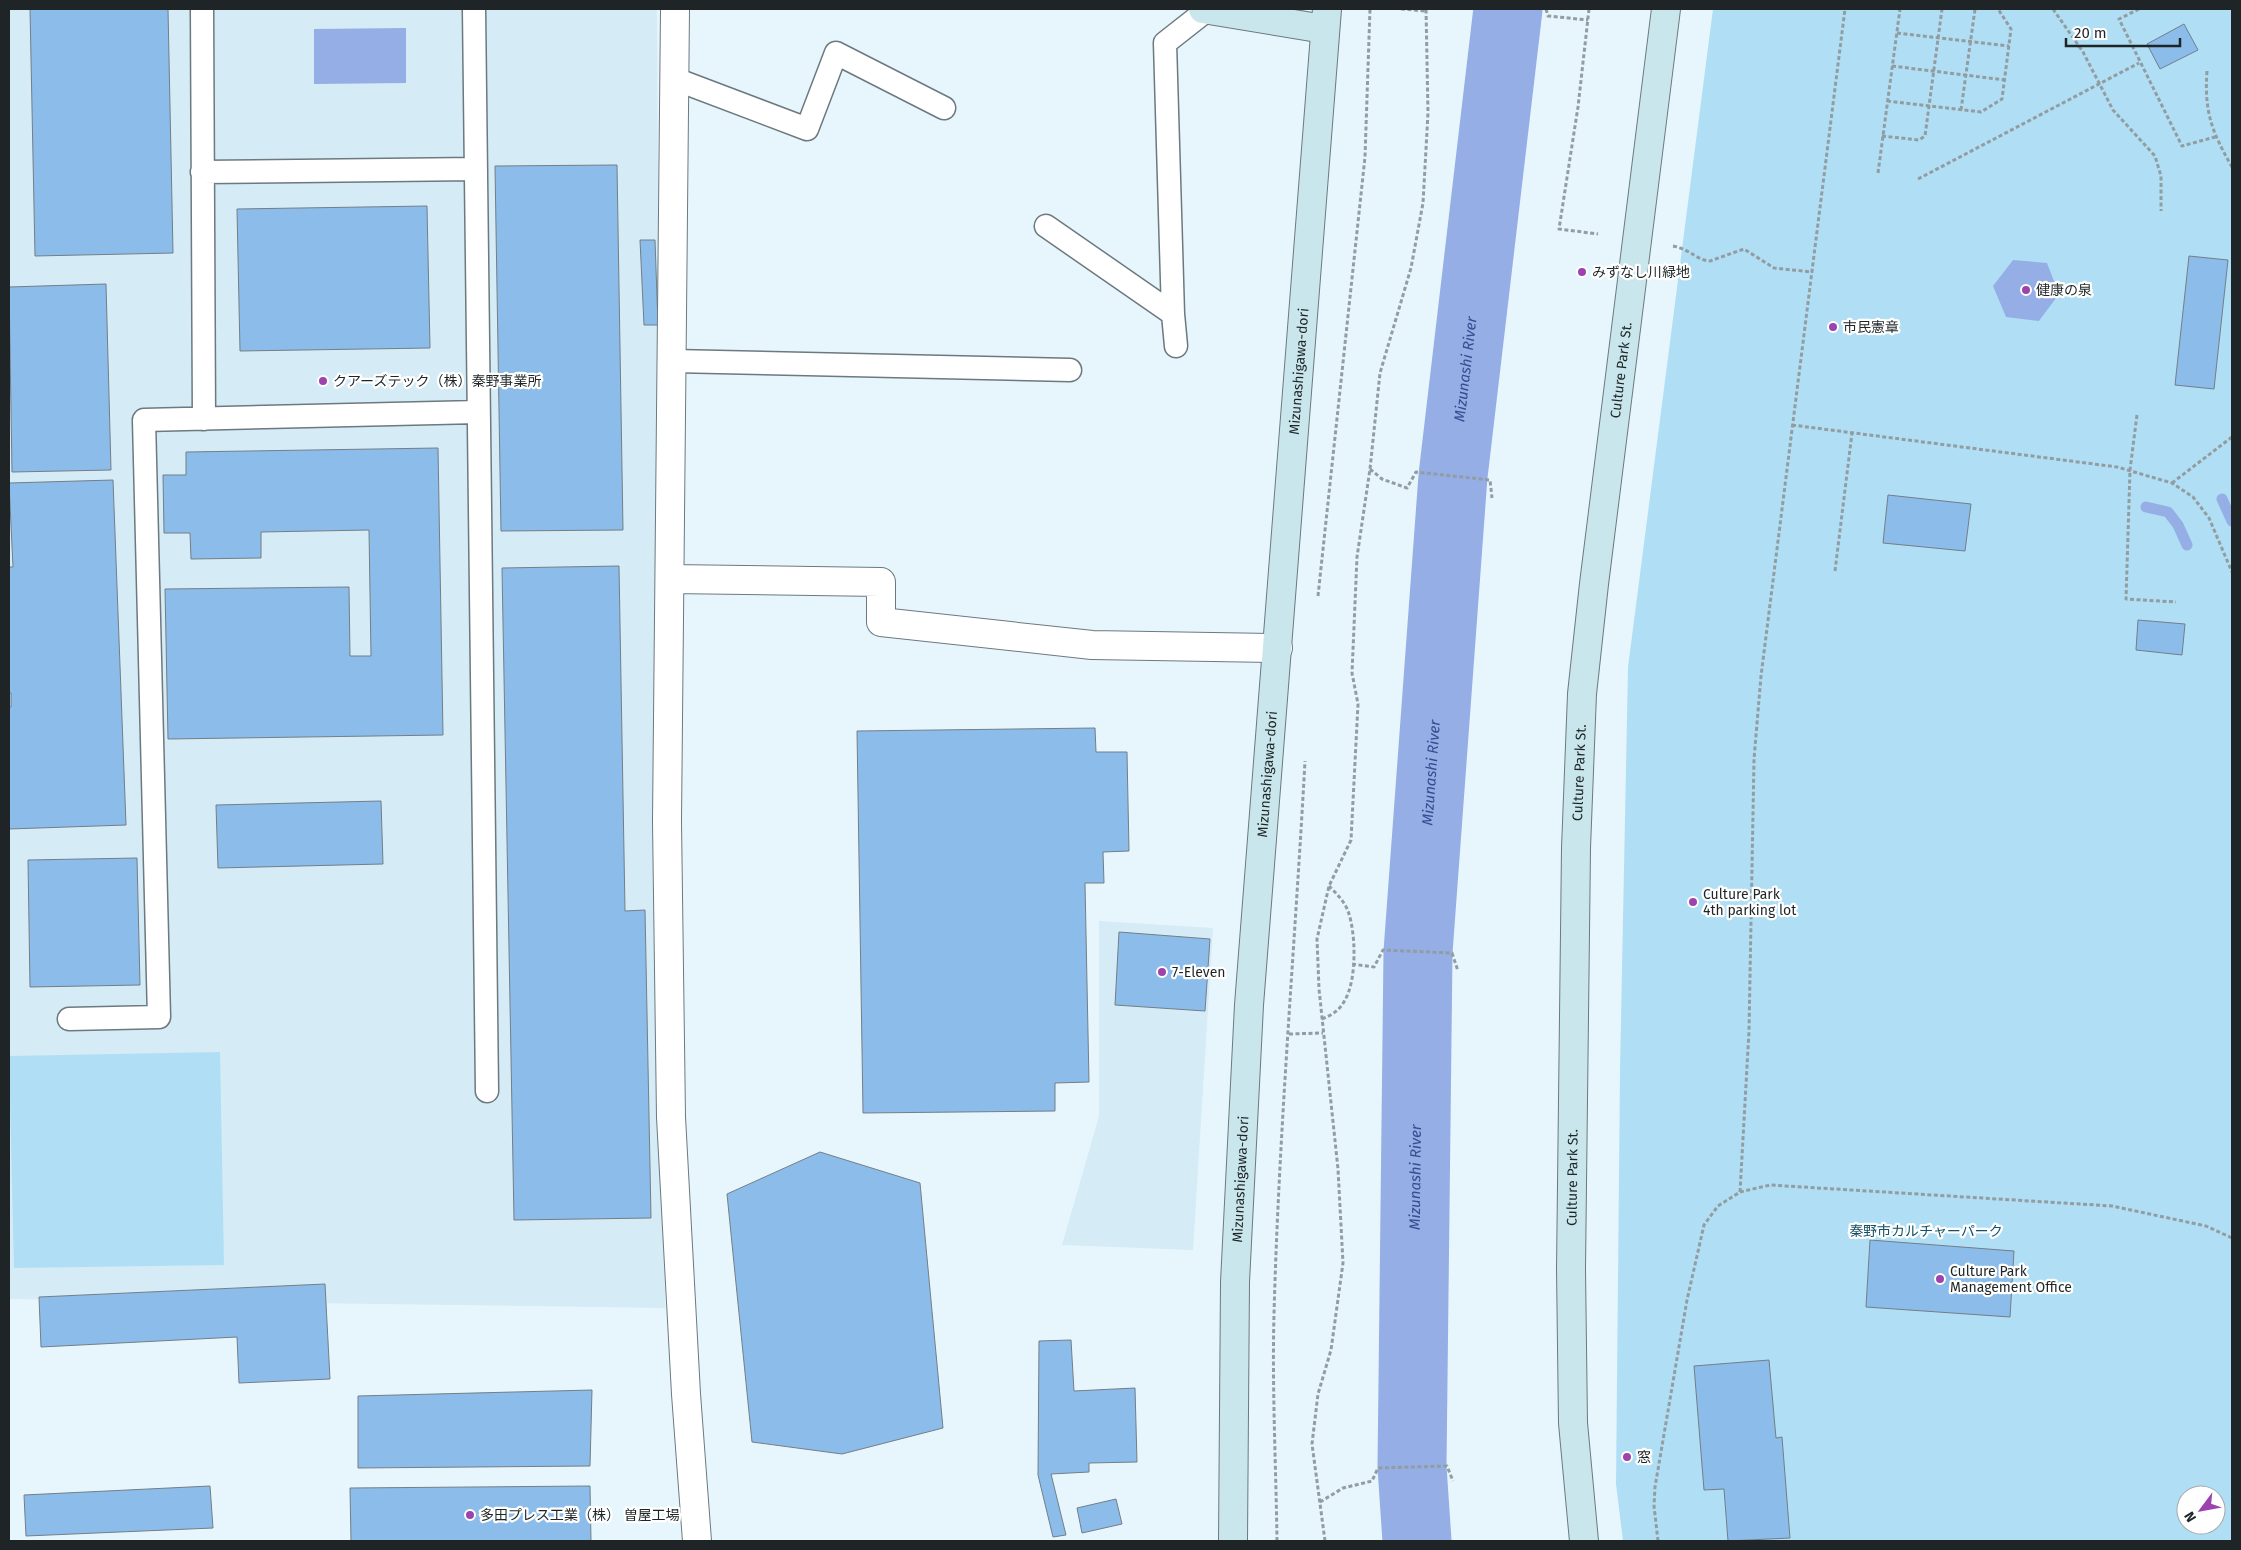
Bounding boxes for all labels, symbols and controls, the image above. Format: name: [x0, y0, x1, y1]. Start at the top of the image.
scale bar: [2066, 15, 2180, 47]
text: 20 m: [2074, 24, 2107, 42]
place label: みずなし川緑地: [1592, 264, 1690, 281]
marker: みずなし川緑地: [1576, 266, 1588, 278]
place label: 健康の泉: [2036, 282, 2092, 299]
marker: 健康の泉: [2020, 284, 2032, 296]
street label: Mizunashigawa-dori: [1286, 307, 1313, 435]
water label: Mizunashi River: [1450, 314, 1481, 423]
place label: 市民憲章: [1843, 319, 1899, 336]
street label: Culture Park St.: [1607, 321, 1636, 419]
marker: 市民憲章: [1827, 321, 1839, 333]
place label: クアーズテック（株）秦野事業所: [333, 373, 541, 390]
marker: クアーズテック（株）秦野事業所: [317, 375, 329, 387]
street label: Mizunashigawa-dori: [1254, 710, 1281, 838]
water label: Mizunashi River: [1418, 718, 1444, 826]
street label: Culture Park St.: [1569, 724, 1590, 821]
place label: Culture Park 4th parking lot: [1703, 886, 1797, 919]
marker: Culture Park 4th parking lot: [1687, 896, 1699, 908]
place label: 7-Eleven: [1172, 964, 1226, 981]
marker: 7-Eleven: [1156, 966, 1168, 978]
street label: Mizunashigawa-dori: [1229, 1115, 1252, 1243]
water label: Mizunashi River: [1406, 1123, 1425, 1230]
street label: Culture Park St.: [1564, 1129, 1582, 1226]
park label: 秦野市カルチャーパーク: [1849, 1223, 2003, 1240]
place label: Culture Park Management Office: [1950, 1263, 2072, 1296]
marker: Culture Park Management Office: [1934, 1273, 1946, 1285]
place label: 窓: [1637, 1449, 1651, 1466]
marker: 窓: [1621, 1451, 1633, 1463]
north arrow: [2176, 1485, 2226, 1535]
place label: 多田プレス工業（株） 曽屋工場: [480, 1507, 680, 1524]
text: N: [2181, 1508, 2200, 1525]
marker: 多田プレス工業（株） 曽屋工場: [464, 1509, 476, 1521]

